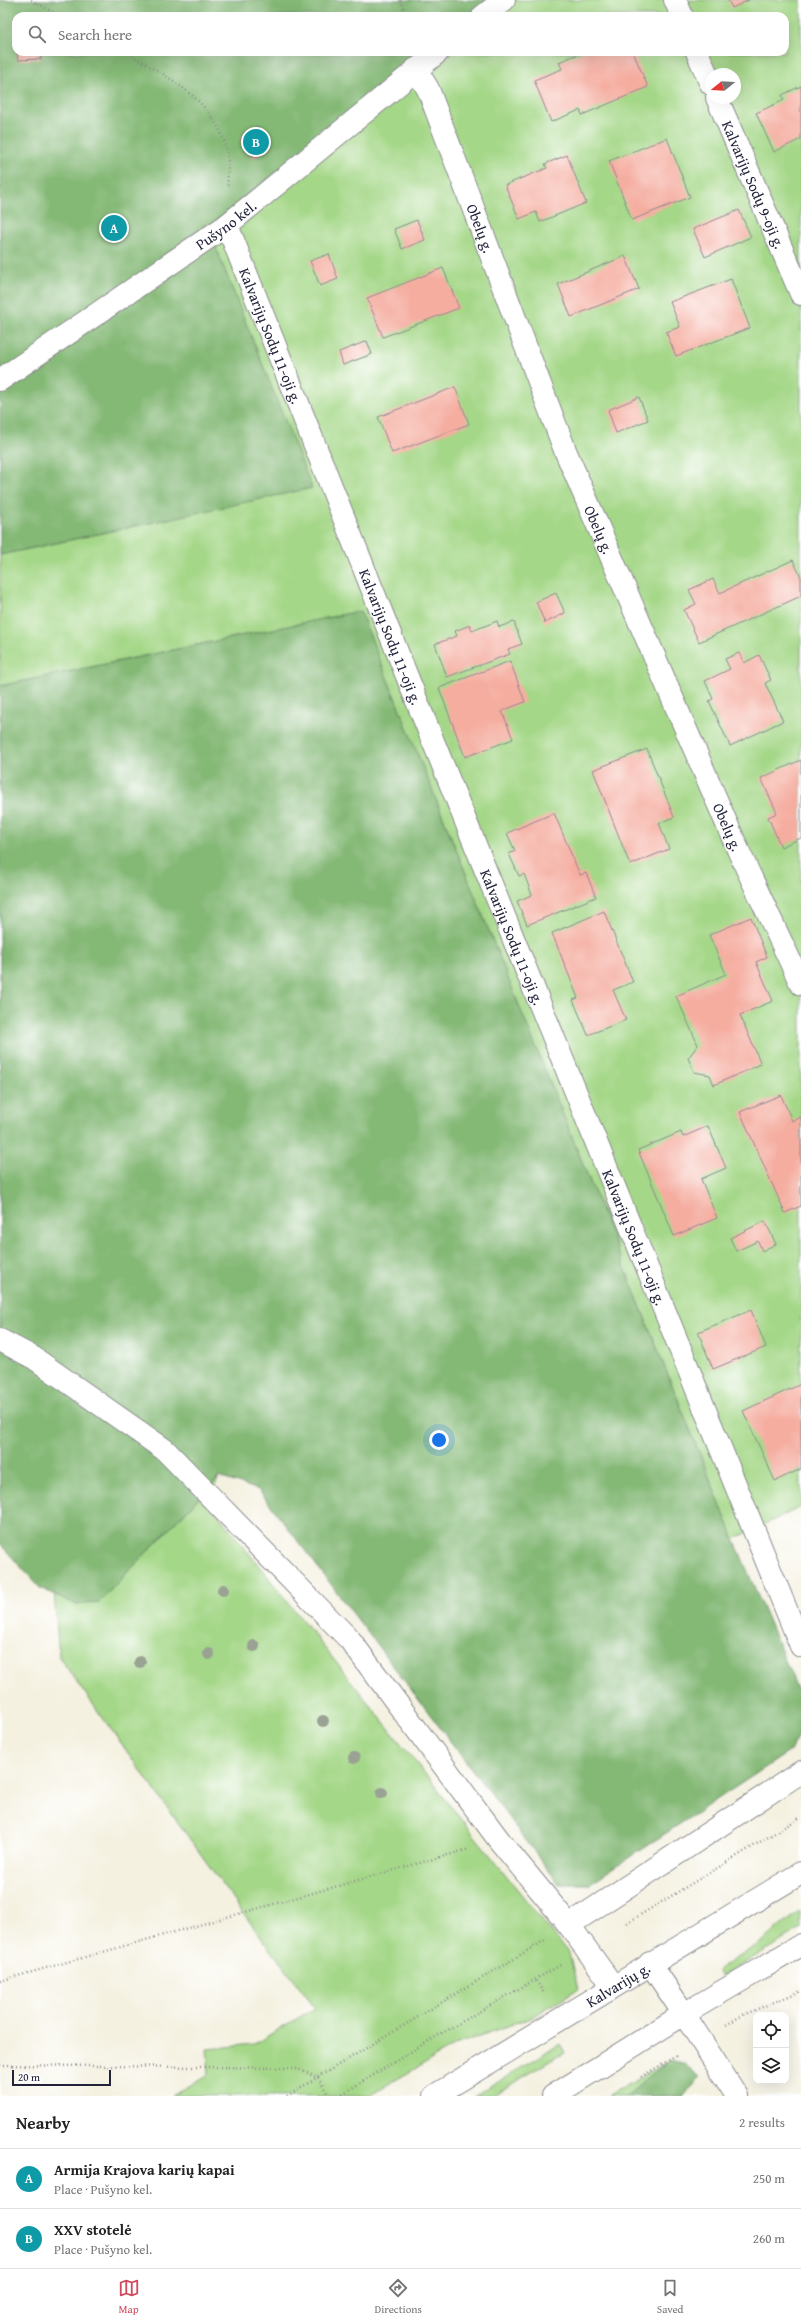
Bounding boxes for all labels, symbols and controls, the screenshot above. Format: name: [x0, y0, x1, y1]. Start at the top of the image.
search box: [12, 12, 789, 56]
icon: search: [26, 23, 48, 45]
text: Search here: [58, 24, 132, 45]
north arrow: [705, 68, 741, 104]
street label: Kalvarijų Sodų 9-oji g.: [717, 117, 791, 252]
pin: B: [243, 127, 269, 157]
street label: Pušyno kel.: [191, 195, 261, 254]
street label: Obelų g.: [462, 201, 500, 255]
pin: A: [101, 213, 127, 243]
street label: Kalvarijų Sodų 11-oji g.: [235, 264, 308, 407]
street label: Obelų g.: [580, 502, 619, 557]
street label: Kalvarijų Sodų 11-oji g.: [355, 565, 428, 708]
street label: Obelų g.: [708, 799, 748, 854]
street label: Kalvarijų Sodų 11-oji g.: [476, 866, 550, 1008]
street label: Kalvarijų Sodų 11-oji g.: [598, 1166, 672, 1308]
your location: [429, 1430, 449, 1450]
street label: Kalvarijų g.: [582, 1957, 654, 2012]
map controls: [753, 2012, 789, 2084]
button: locate: [753, 2012, 789, 2048]
button: layers: [753, 2048, 789, 2084]
scale bar: [12, 2068, 111, 2087]
text: 20 m: [18, 2069, 40, 2085]
text: Nearby: [16, 2110, 70, 2135]
text: 2 results: [739, 2113, 785, 2132]
text: Armija Krajova karių kapai: [54, 2159, 235, 2180]
text: A: [25, 2169, 33, 2188]
text: 250 m: [753, 2169, 785, 2188]
text: Place · Pušyno kel.: [54, 2180, 152, 2199]
text: XXV stotelė: [54, 2219, 132, 2240]
text: B: [25, 2229, 33, 2248]
text: 260 m: [753, 2229, 785, 2248]
text: Place · Pušyno kel.: [54, 2240, 152, 2259]
tab: Map: [118, 2277, 140, 2317]
tab: Directions: [375, 2277, 422, 2317]
tab: Saved: [657, 2277, 683, 2317]

